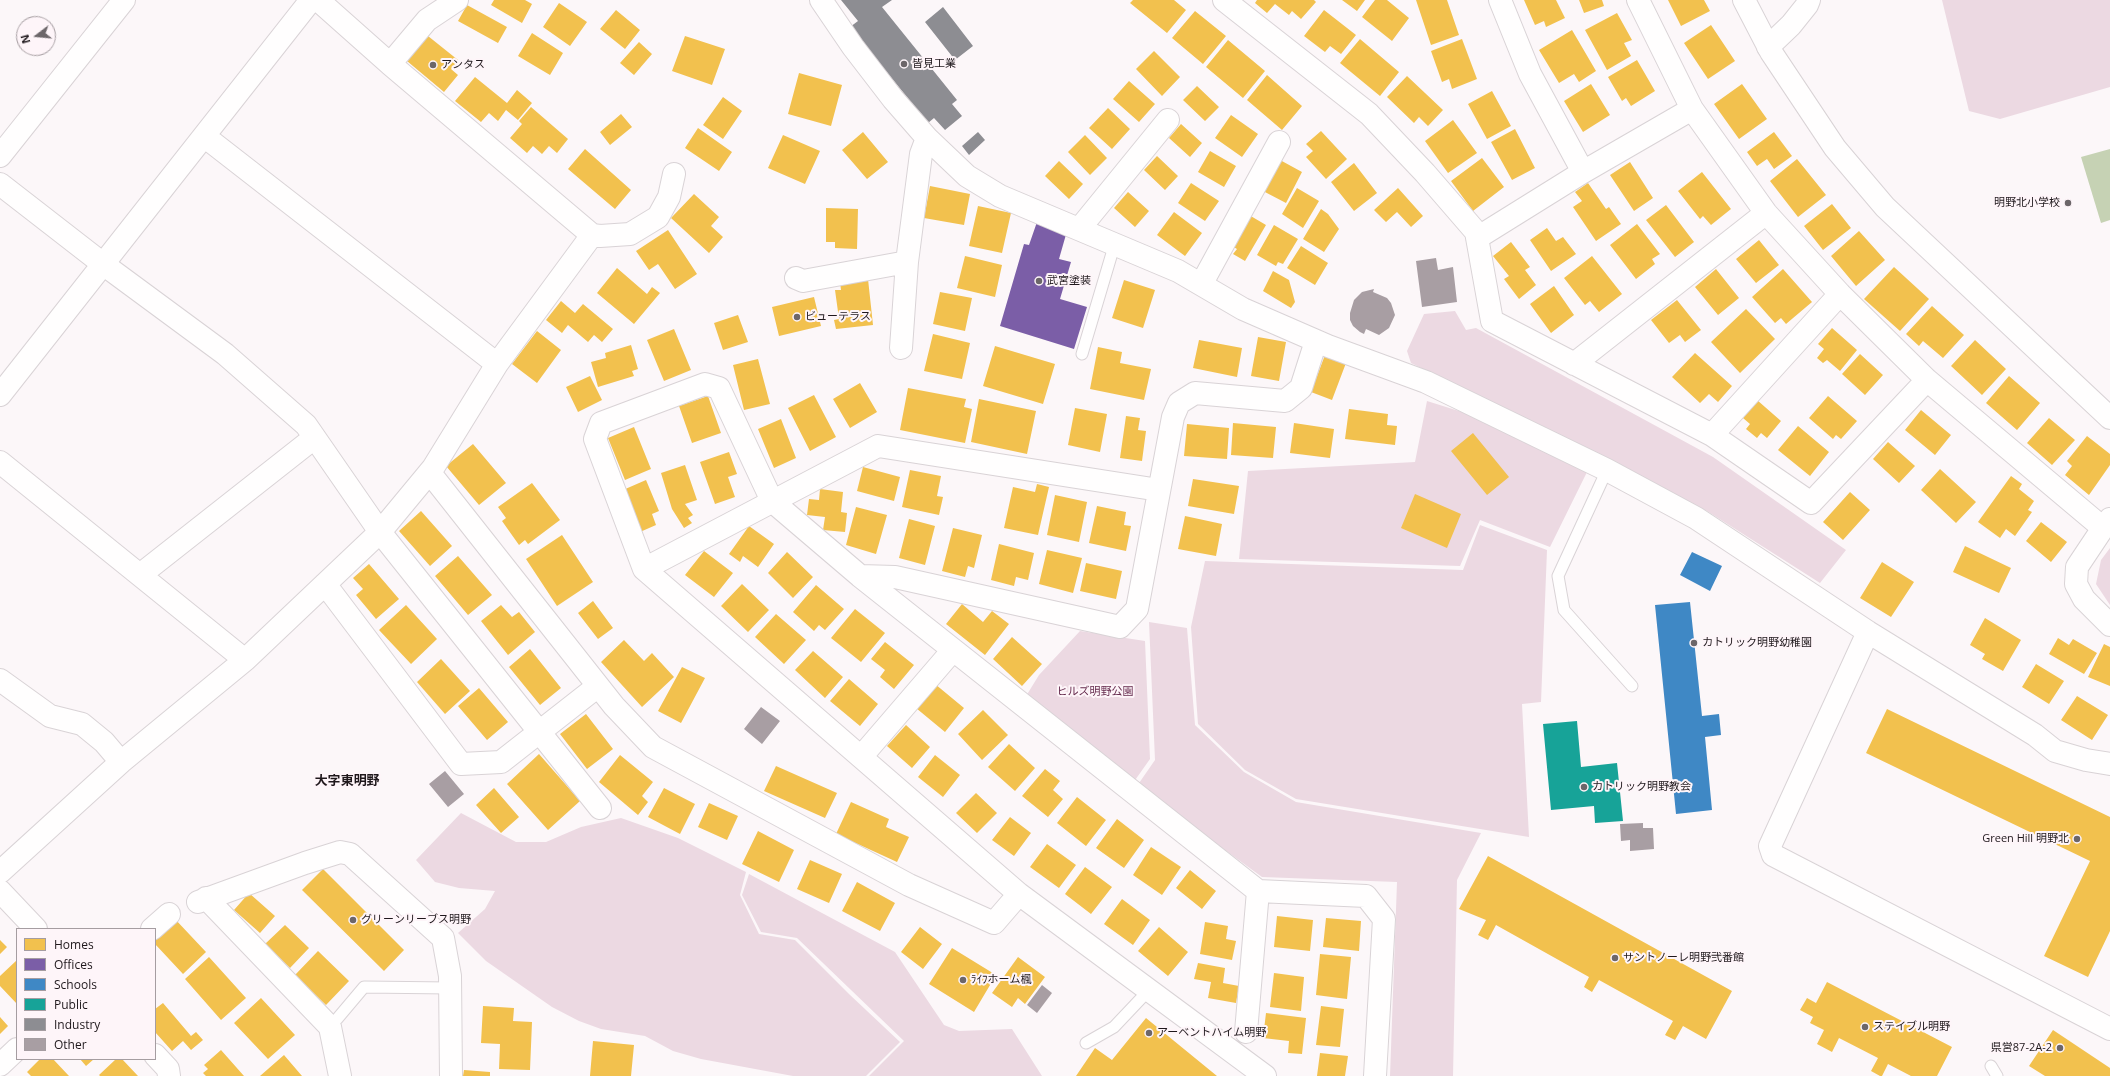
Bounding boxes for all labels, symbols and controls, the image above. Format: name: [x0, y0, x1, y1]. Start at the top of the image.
north arrow: [16, 16, 56, 56]
text: N: [17, 33, 33, 46]
place label: 皆見工業: [912, 57, 956, 71]
place label: アンタス: [441, 58, 485, 72]
marker: 皆見工業: [899, 59, 909, 69]
marker: アンタス: [428, 60, 438, 70]
place label: 明野北小学校: [1994, 196, 2060, 210]
marker: 明野北小学校: [2063, 198, 2073, 208]
place label: 武宮塗装: [1047, 274, 1091, 288]
marker: 武宮塗装: [1034, 276, 1044, 286]
place label: ビューテラス: [805, 310, 871, 324]
marker: ビューテラス: [792, 312, 802, 322]
place label: カトリック明野幼稚園: [1702, 636, 1812, 650]
marker: カトリック明野幼稚園: [1689, 638, 1699, 648]
park label: ヒルズ明野公園: [1057, 685, 1133, 699]
district label: 大字東明野: [315, 773, 379, 789]
place label: カトリック明野教会: [1592, 780, 1691, 794]
marker: カトリック明野教会: [1579, 782, 1589, 792]
place label: Green Hill 明野北: [1982, 832, 2069, 846]
marker: Green Hill 明野北: [2072, 834, 2082, 844]
place label: グリーンリーブス明野: [361, 913, 471, 927]
marker: グリーンリーブス明野: [348, 915, 358, 925]
legend: [16, 928, 156, 1060]
text: Homes: [54, 936, 94, 953]
place label: サントノーレ明野弐番館: [1623, 951, 1744, 965]
marker: サントノーレ明野弐番館: [1610, 953, 1620, 963]
text: Offices: [54, 956, 93, 973]
place label: ﾗｲﾌホーム楓: [971, 973, 1031, 987]
marker: ﾗｲﾌホーム楓: [958, 975, 968, 985]
text: Schools: [54, 976, 97, 993]
text: Public: [54, 996, 88, 1013]
text: Industry: [54, 1016, 100, 1033]
place label: ステイブル明野: [1873, 1020, 1950, 1034]
marker: ステイブル明野: [1860, 1022, 1870, 1032]
place label: アーベントハイム明野: [1157, 1026, 1266, 1040]
marker: アーベントハイム明野: [1144, 1028, 1154, 1038]
text: Other: [54, 1036, 87, 1053]
place label: 県営87-2A-2: [1991, 1041, 2052, 1055]
marker: 県営87-2A-2: [2055, 1043, 2065, 1053]

